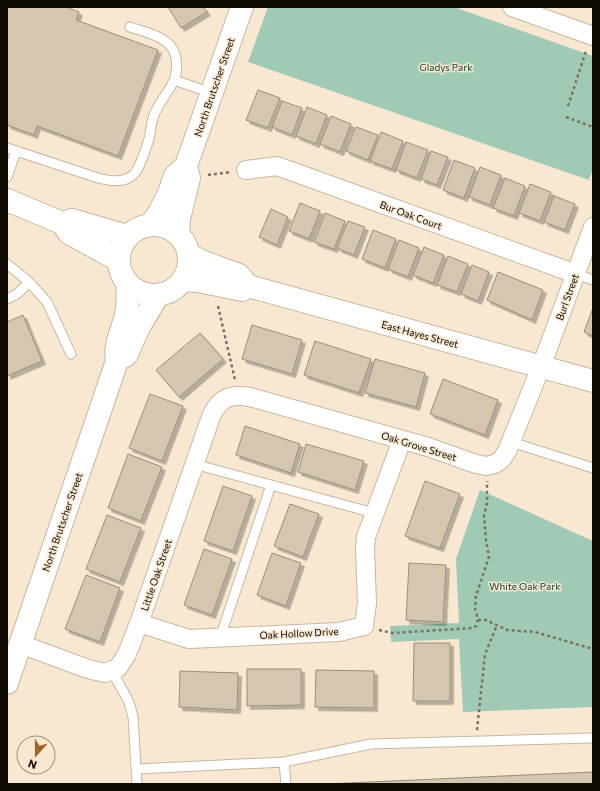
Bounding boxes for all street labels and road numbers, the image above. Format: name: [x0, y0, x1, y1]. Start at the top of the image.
street label: North Brutscher Street: [191, 36, 237, 138]
street label: Bur Oak Court: [378, 198, 444, 232]
street label: Burl Street: [553, 272, 581, 322]
street label: East Hayes Street: [380, 318, 460, 350]
street label: Oak Grove Street: [380, 429, 458, 463]
street label: North Brutscher Street: [39, 471, 85, 573]
street label: Little Oak Street: [138, 537, 174, 613]
street label: Oak Hollow Drive: [259, 625, 339, 641]

